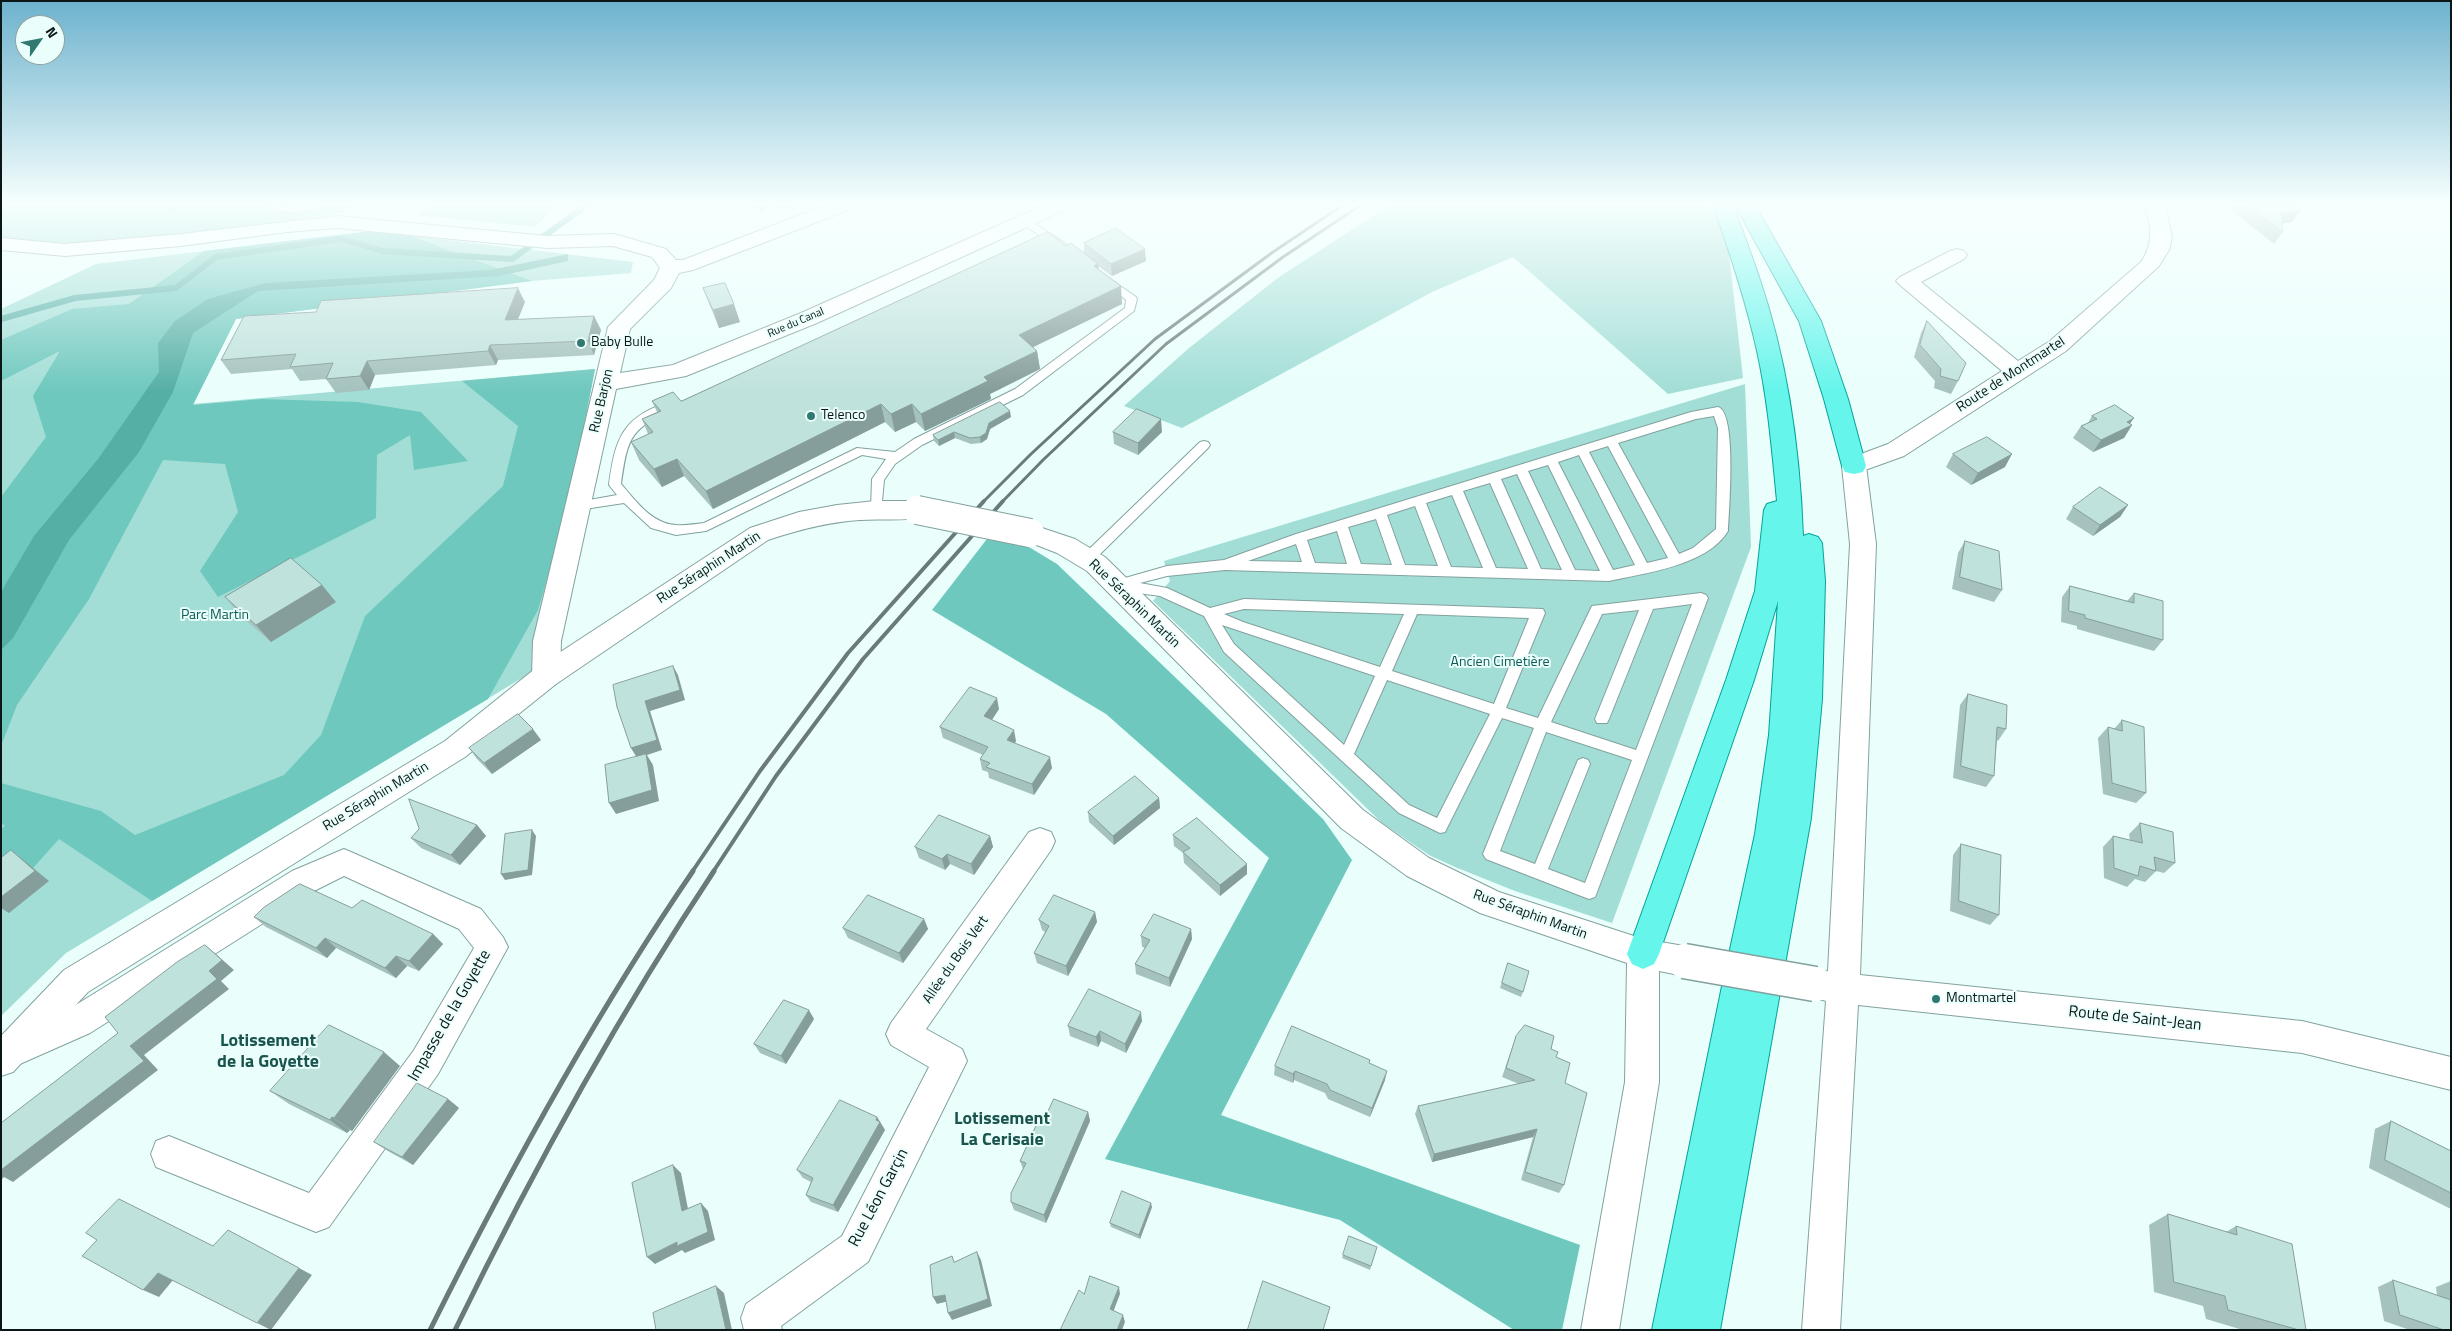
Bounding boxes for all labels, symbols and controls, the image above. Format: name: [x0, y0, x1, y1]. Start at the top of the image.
north arrow: [15, 15, 65, 65]
text: N: [41, 22, 64, 42]
street label: Rue du Canal: [766, 305, 826, 341]
street label: Route de Montmartel: [1954, 334, 2068, 416]
place label: Baby Bulle: [591, 335, 653, 351]
marker: Baby Bulle: [575, 337, 587, 349]
street label: Rue Barjon: [587, 368, 617, 434]
place label: Telenco: [821, 408, 865, 424]
marker: Telenco: [805, 410, 817, 422]
street label: Rue Séraphin Martin: [654, 528, 764, 608]
street label: Rue Séraphin Martin: [1085, 556, 1183, 652]
park label: Parc Martin: [181, 608, 249, 624]
park label: Ancien Cimetière: [1451, 655, 1549, 671]
street label: Rue Séraphin Martin: [320, 759, 432, 835]
street label: Rue Séraphin Martin: [1471, 887, 1589, 943]
street label: Allée du Bois Vert: [920, 913, 992, 1007]
street label: Impasse de la Goyette: [405, 947, 495, 1085]
place label: Montmartel: [1946, 991, 2016, 1007]
marker: Montmartel: [1930, 993, 1942, 1005]
street label: Route de Saint-Jean: [2068, 1002, 2202, 1036]
district label: Lotissement de la Goyette: [217, 1031, 319, 1074]
district label: Lotissement La Cerisaie: [954, 1109, 1050, 1152]
street label: Rue Léon Garçin: [845, 1146, 913, 1250]

